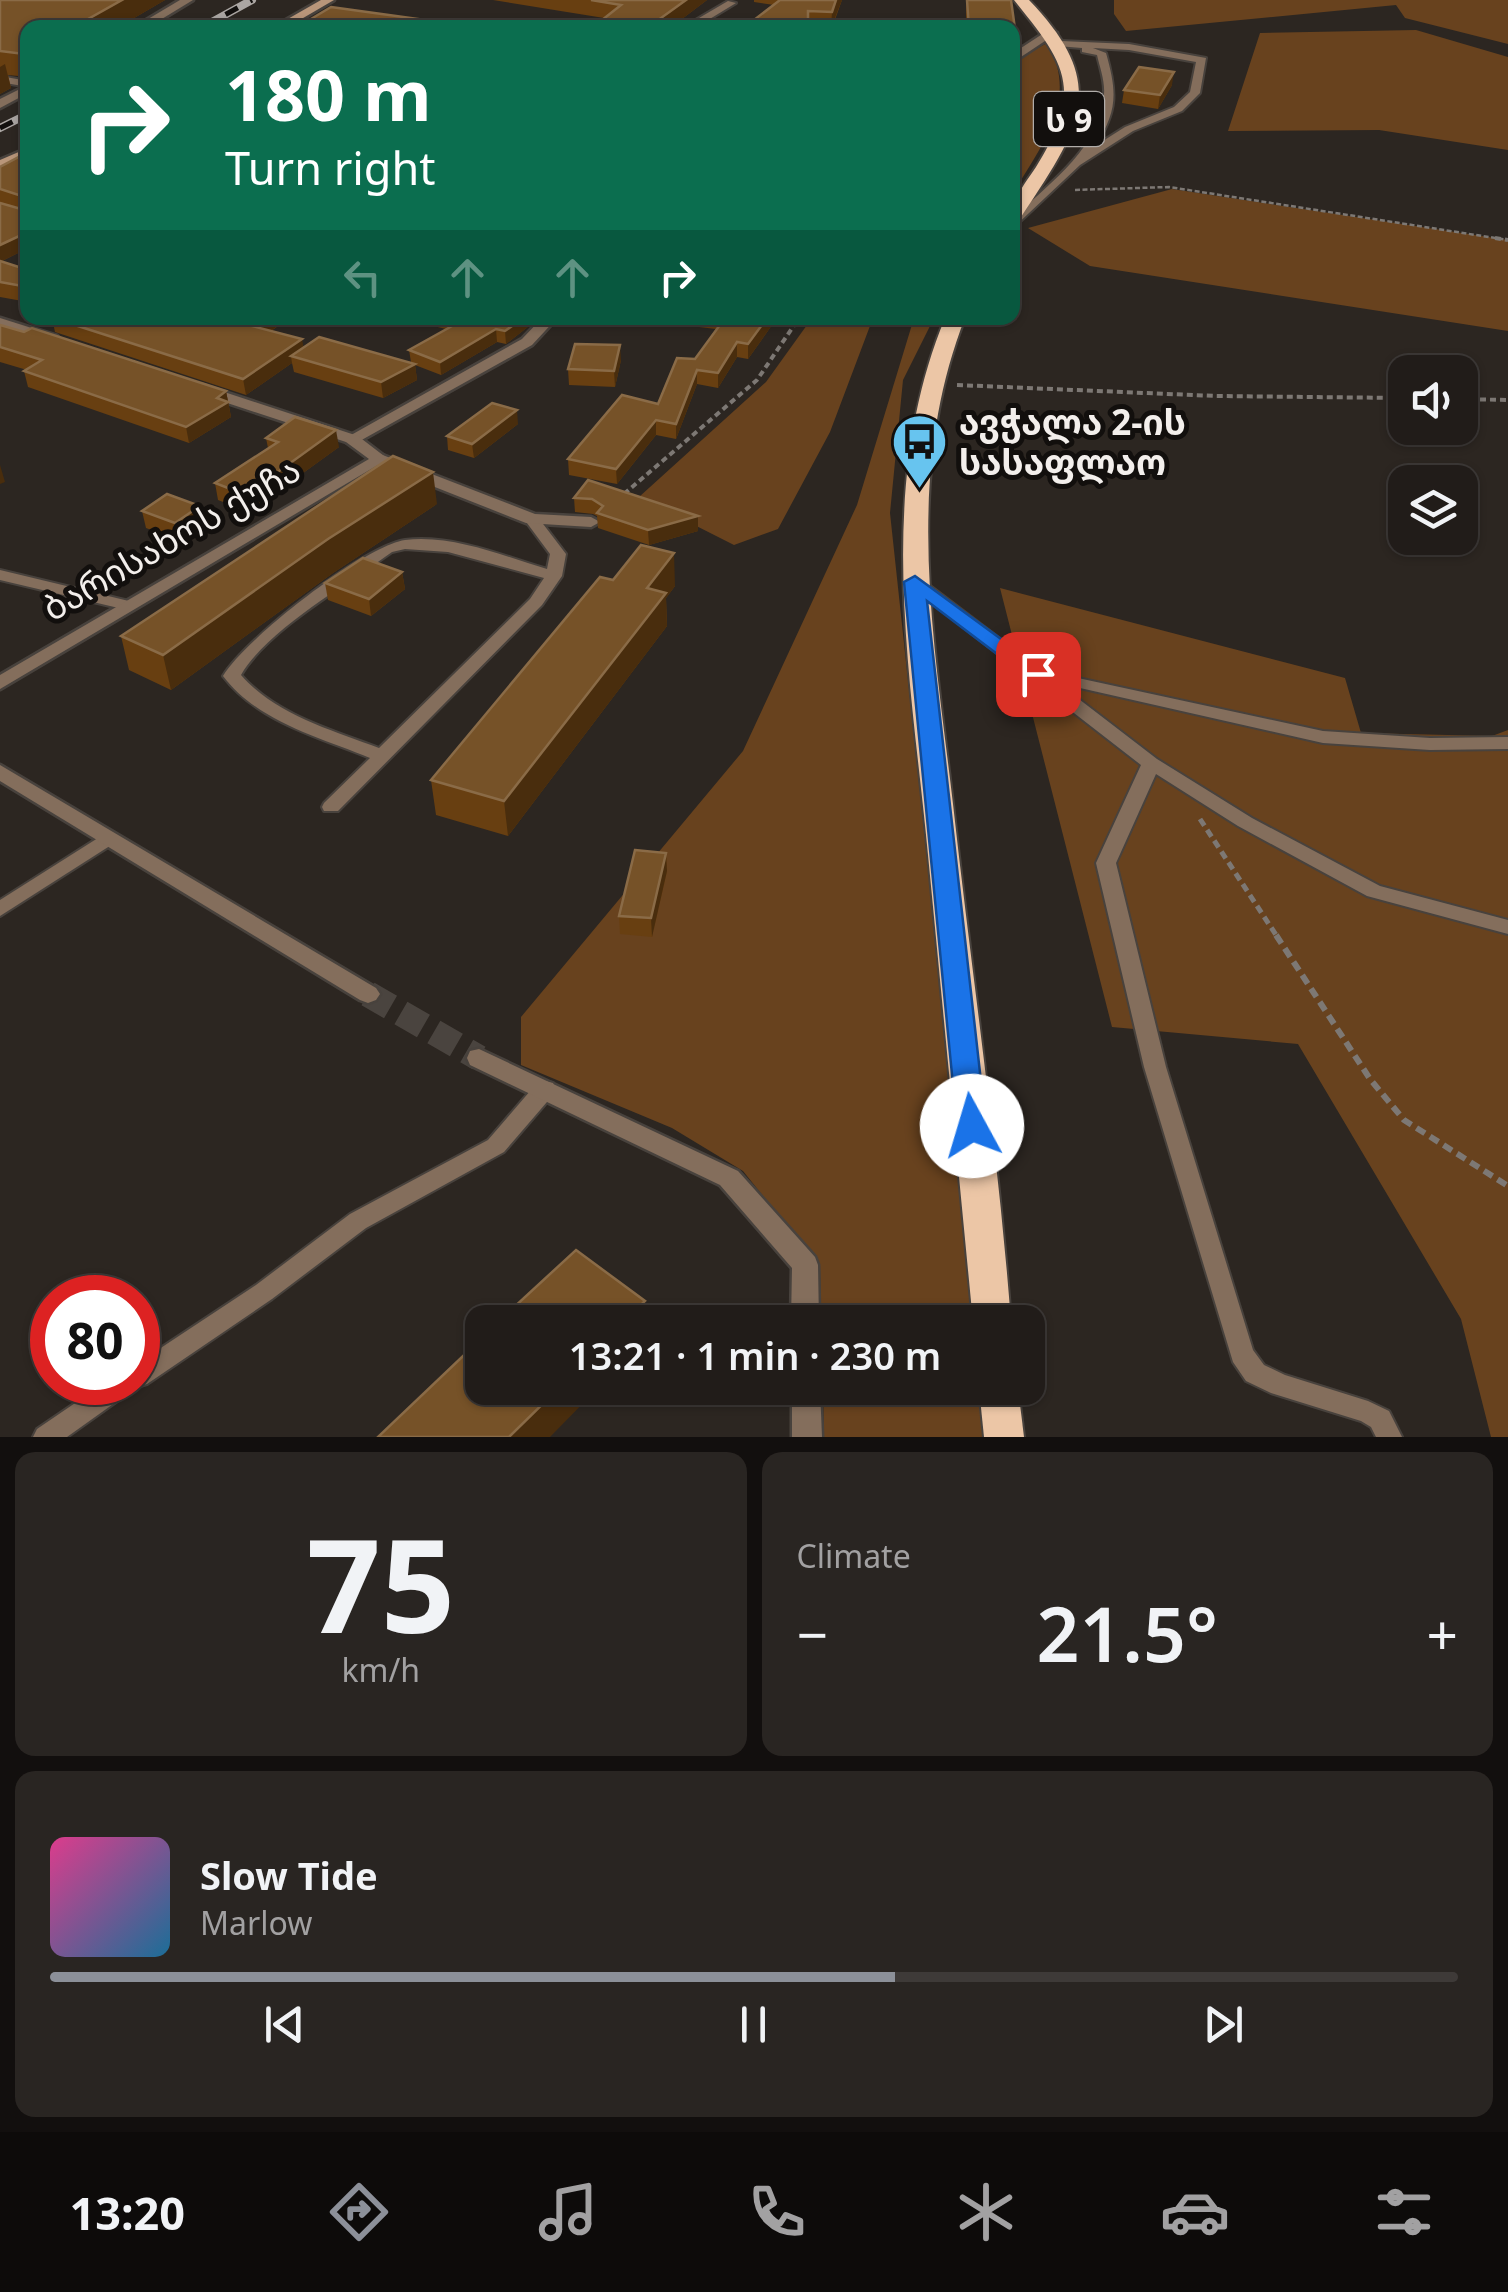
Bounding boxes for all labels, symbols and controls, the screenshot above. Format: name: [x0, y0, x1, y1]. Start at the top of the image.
text: 180 m: [225, 46, 432, 142]
icon: right: [60, 60, 190, 190]
road number: ს 9: [1034, 92, 1104, 146]
text: Turn right: [225, 137, 436, 198]
icon: left: [335, 250, 390, 305]
icon: ahead: [440, 250, 495, 305]
icon: ahead: [545, 250, 600, 305]
icon: right: [650, 250, 705, 305]
map controls: [1388, 355, 1478, 555]
button: sound: [1388, 355, 1478, 445]
place label: ავჭალა 2-ის სასაფლაო: [959, 398, 1186, 485]
bus stop icon: ავჭალა 2-ის სასაფლაო: [890, 411, 950, 490]
street label: ბარისახოს ქუჩა: [34, 445, 308, 631]
button: layers: [1388, 465, 1478, 555]
pin: [996, 632, 1081, 717]
icon: arrive: [1011, 647, 1066, 702]
position arrow: [920, 1074, 1024, 1178]
speed limit sign: 80: [30, 1275, 160, 1405]
text: 13:21 · 1 min · 230 m: [569, 1329, 941, 1381]
text: 75: [306, 1494, 455, 1671]
text: Climate: [797, 1534, 911, 1577]
text: 21.5°: [1037, 1582, 1218, 1684]
text: −: [797, 1596, 828, 1671]
text: +: [1427, 1596, 1458, 1671]
text: km/h: [341, 1648, 420, 1691]
text: Slow Tide: [200, 1849, 378, 1901]
text: Marlow: [200, 1901, 312, 1944]
icon: previous: [257, 1997, 312, 2052]
icon: pause: [726, 1997, 781, 2052]
icon: next: [1196, 1997, 1251, 2052]
icon: directions: [324, 2177, 394, 2247]
icon: music: [533, 2177, 603, 2247]
icon: phone: [742, 2177, 812, 2247]
icon: climate: [951, 2177, 1021, 2247]
icon: car: [1160, 2177, 1230, 2247]
icon: filters: [1369, 2177, 1439, 2247]
text: 13:20: [69, 2182, 185, 2243]

